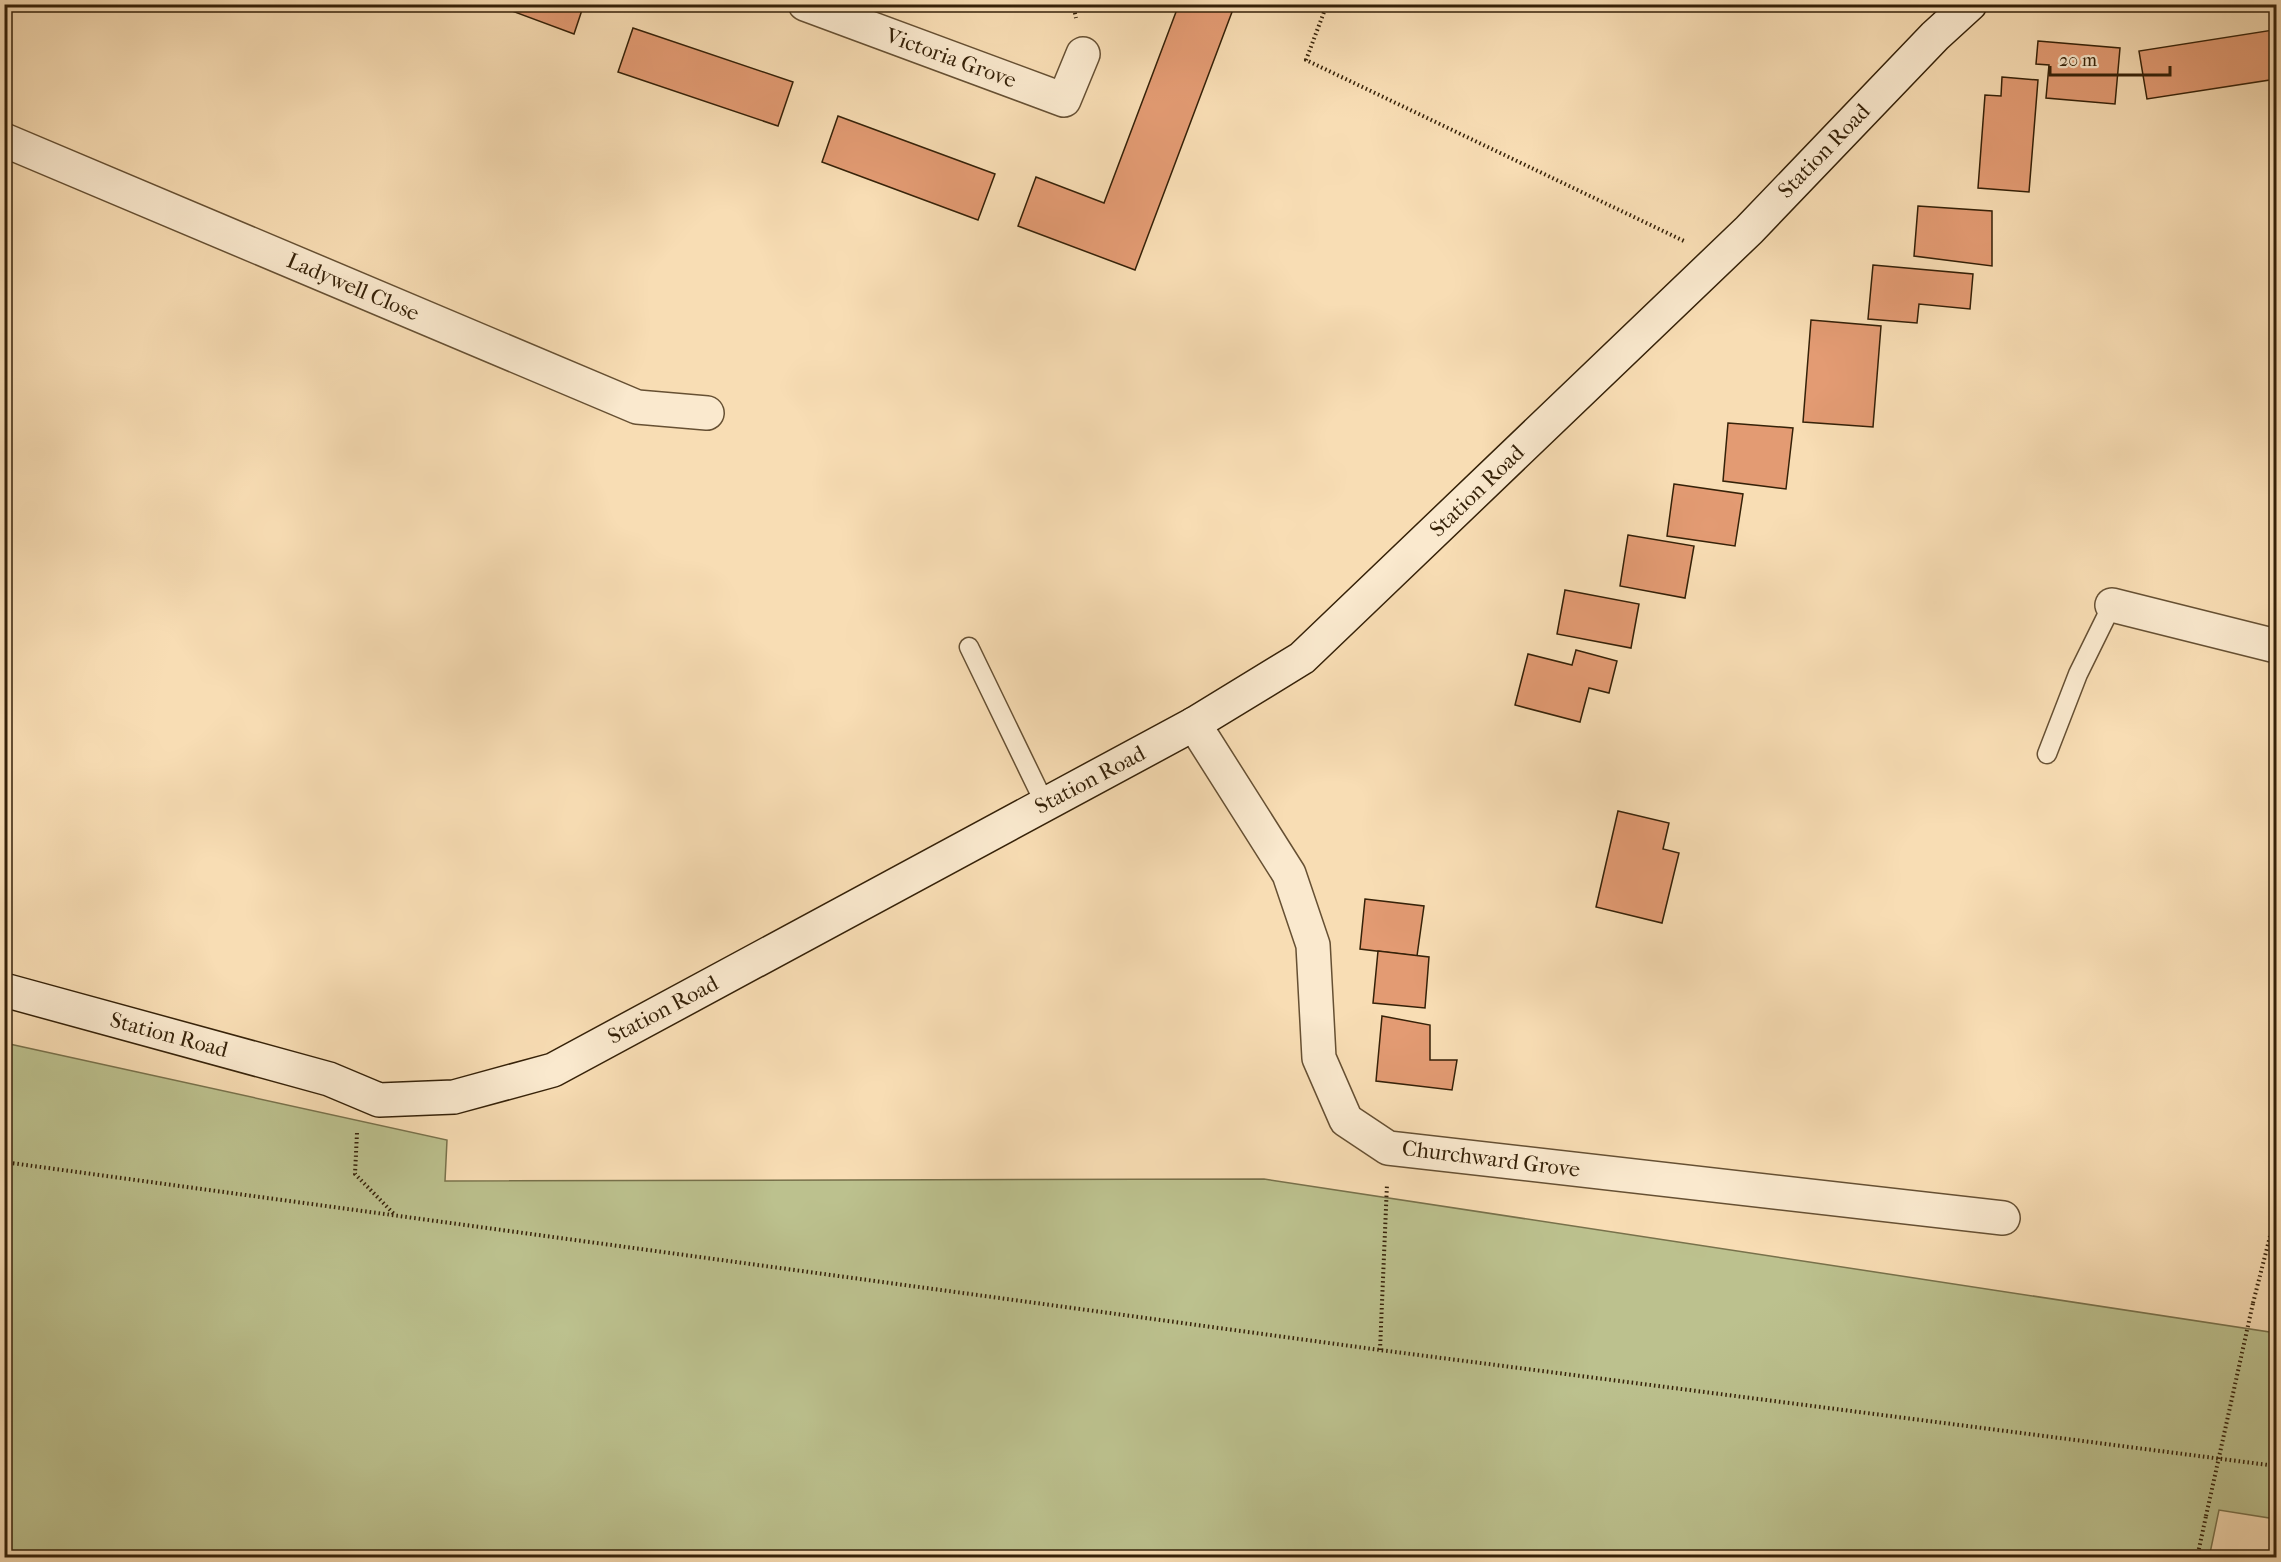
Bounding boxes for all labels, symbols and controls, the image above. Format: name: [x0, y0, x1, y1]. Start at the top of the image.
street label: Victoria Grove: [881, 22, 1020, 94]
scale bar: [2050, 39, 2170, 77]
text: 20 m: [2059, 50, 2097, 71]
street label: Station Road: [1773, 98, 1876, 204]
street label: Ladywell Close: [283, 247, 423, 327]
street label: Station Road: [1424, 439, 1530, 542]
street label: Station Road: [1030, 740, 1150, 820]
street label: Station Road: [603, 970, 723, 1050]
street label: Station Road: [107, 1007, 232, 1063]
street label: Churchward Grove: [1400, 1135, 1582, 1183]

